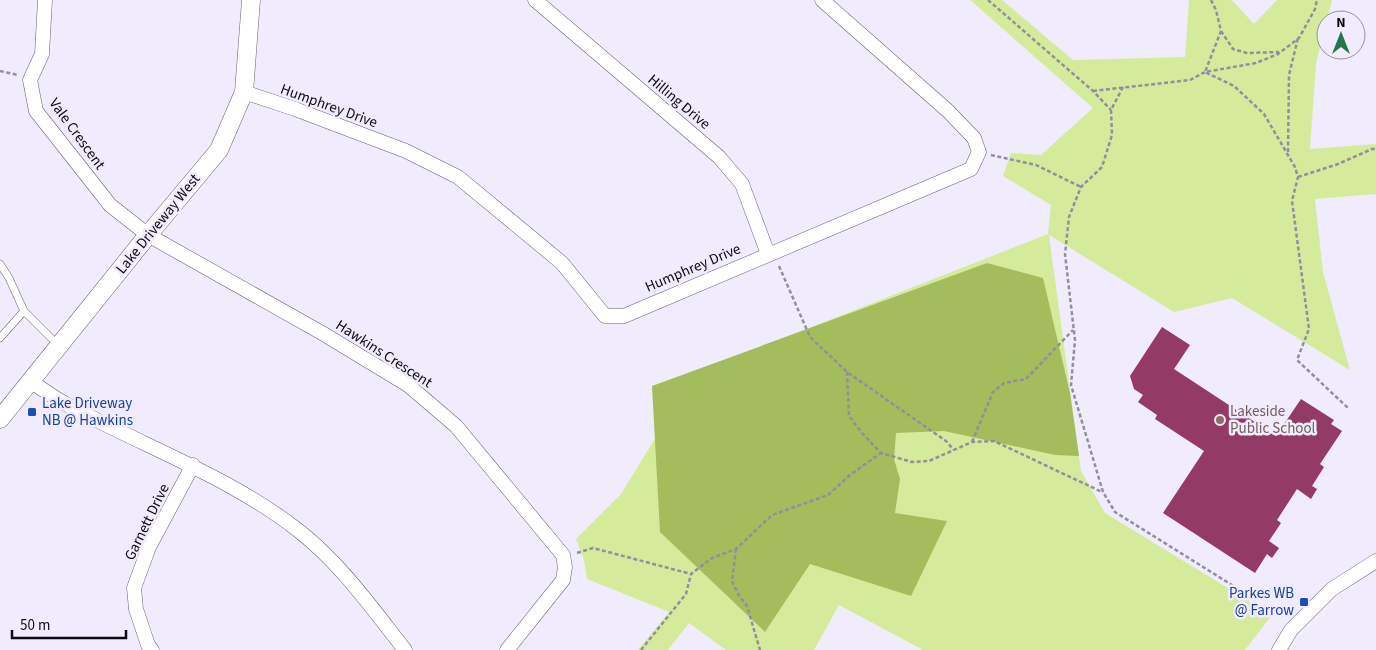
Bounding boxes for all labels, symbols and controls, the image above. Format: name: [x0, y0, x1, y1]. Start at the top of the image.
north arrow: [1316, 10, 1366, 60]
text: N: [1336, 13, 1346, 33]
street label: Hilling Drive: [643, 70, 715, 134]
street label: Humphrey Drive: [278, 79, 380, 133]
street label: Vale Crescent: [44, 94, 110, 174]
street label: Lake Driveway West: [111, 169, 205, 279]
street label: Humphrey Drive: [642, 238, 744, 298]
street label: Hawkins Crescent: [332, 315, 436, 393]
place label: Lake Driveway NB @ Hawkins: [42, 393, 133, 431]
place label: Lakeside Public School: [1230, 401, 1316, 439]
marker: Lake Driveway NB @ Hawkins: [26, 406, 38, 418]
marker: Lakeside Public School: [1214, 414, 1226, 426]
street label: Garnett Drive: [119, 480, 175, 564]
place label: Parkes WB @ Farrow: [1229, 583, 1294, 621]
marker: Parkes WB @ Farrow: [1298, 596, 1310, 608]
scale bar: [12, 608, 126, 640]
text: 50 m: [20, 615, 50, 636]

